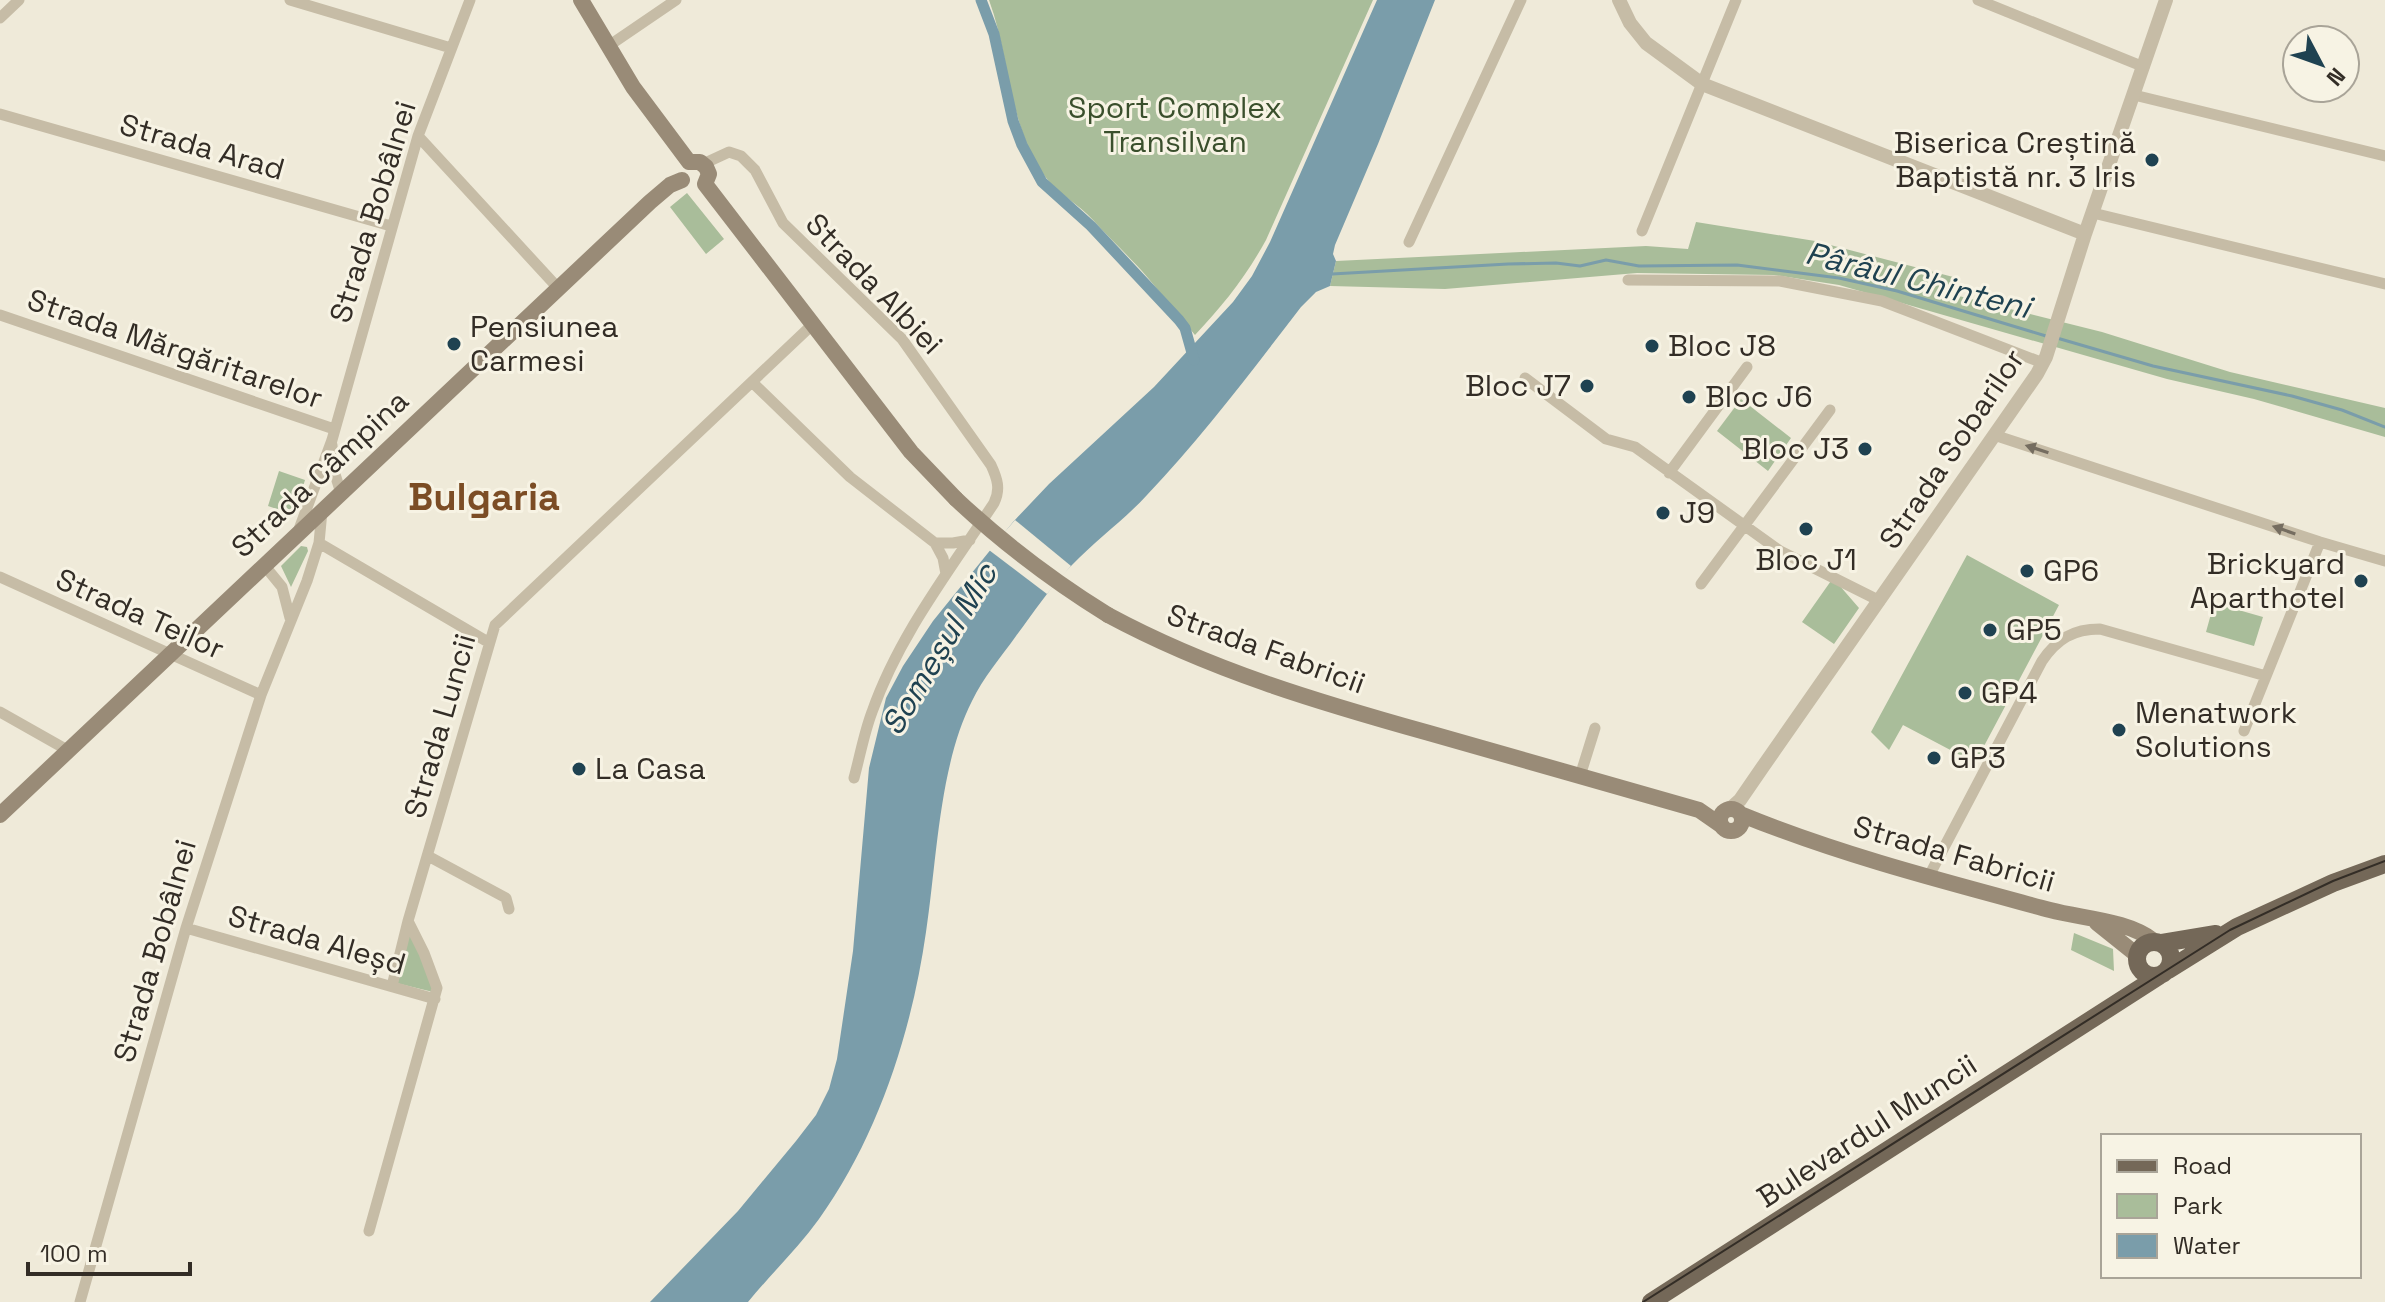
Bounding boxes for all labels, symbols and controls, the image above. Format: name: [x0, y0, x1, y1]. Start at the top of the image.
north arrow: [2281, 24, 2361, 104]
text: N: [2321, 62, 2351, 92]
park label: Sport Complex Transilvan: [1068, 88, 1282, 161]
street label: Strada Bobâlnei: [320, 96, 425, 327]
street label: Strada Arad: [115, 104, 289, 189]
place label: Biserica Creștină Baptistă nr. 3 Iris: [1894, 123, 2136, 196]
marker: Biserica Creștină Baptistă nr. 3 Iris: [2143, 151, 2161, 169]
street label: Strada Albiei: [797, 205, 952, 363]
water label: Pârâul Chinteni: [1802, 233, 2039, 328]
street label: Strada Mărgăritarelor: [22, 280, 328, 417]
place label: Pensiunea Carmesi: [470, 307, 619, 380]
place label: Bloc J8: [1668, 326, 1776, 365]
marker: Pensiunea Carmesi: [445, 335, 463, 353]
marker: Bloc J8: [1643, 337, 1661, 355]
street label: Strada Sobarilor: [1870, 341, 2033, 556]
place label: Bloc J7: [1465, 366, 1571, 405]
marker: Bloc J7: [1578, 377, 1596, 395]
place label: Bloc J6: [1705, 377, 1813, 416]
street label: Strada Câmpina: [223, 381, 417, 566]
marker: Bloc J6: [1680, 388, 1698, 406]
place label: Bloc J3: [1742, 429, 1849, 468]
marker: Bloc J3: [1856, 440, 1874, 458]
one-way arrow: [2024, 442, 2048, 454]
district label: Bulgaria: [408, 473, 560, 521]
place label: J9: [1679, 493, 1715, 532]
marker: J9: [1654, 504, 1672, 522]
marker: Bloc J1: [1797, 520, 1815, 538]
one-way arrow: [2271, 523, 2295, 535]
place label: Bloc J1: [1755, 540, 1857, 579]
place label: Brickyard Aparthotel: [2190, 544, 2345, 617]
place label: GP6: [2043, 551, 2099, 590]
water label: Someșul Mic: [872, 554, 1007, 742]
street label: Strada Teilor: [50, 559, 230, 668]
marker: GP6: [2018, 562, 2036, 580]
marker: Brickyard Aparthotel: [2352, 572, 2370, 590]
street label: Strada Fabricii: [1162, 595, 1371, 702]
place label: GP5: [2006, 610, 2062, 649]
marker: GP5: [1981, 621, 1999, 639]
street label: Strada Luncii: [395, 629, 484, 822]
place label: GP4: [1981, 673, 2038, 712]
marker: GP4: [1956, 684, 1974, 702]
place label: Menatwork Solutions: [2135, 693, 2297, 766]
marker: Menatwork Solutions: [2110, 721, 2128, 739]
place label: GP3: [1950, 738, 2006, 777]
place label: La Casa: [595, 749, 706, 788]
marker: GP3: [1925, 749, 1943, 767]
marker: La Casa: [570, 760, 588, 778]
street label: Strada Fabricii: [1849, 806, 2059, 901]
street label: Strada Bobâlnei: [104, 835, 205, 1067]
street label: Strada Aleșd: [224, 896, 410, 983]
street label: Bulevardul Muncii: [1749, 1045, 1984, 1216]
legend: [2101, 1134, 2361, 1278]
text: Road: [2173, 1150, 2232, 1181]
text: Park: [2173, 1190, 2223, 1221]
scale bar: [28, 1226, 190, 1276]
text: Water: [2173, 1230, 2241, 1261]
text: 100 m: [40, 1238, 108, 1269]

